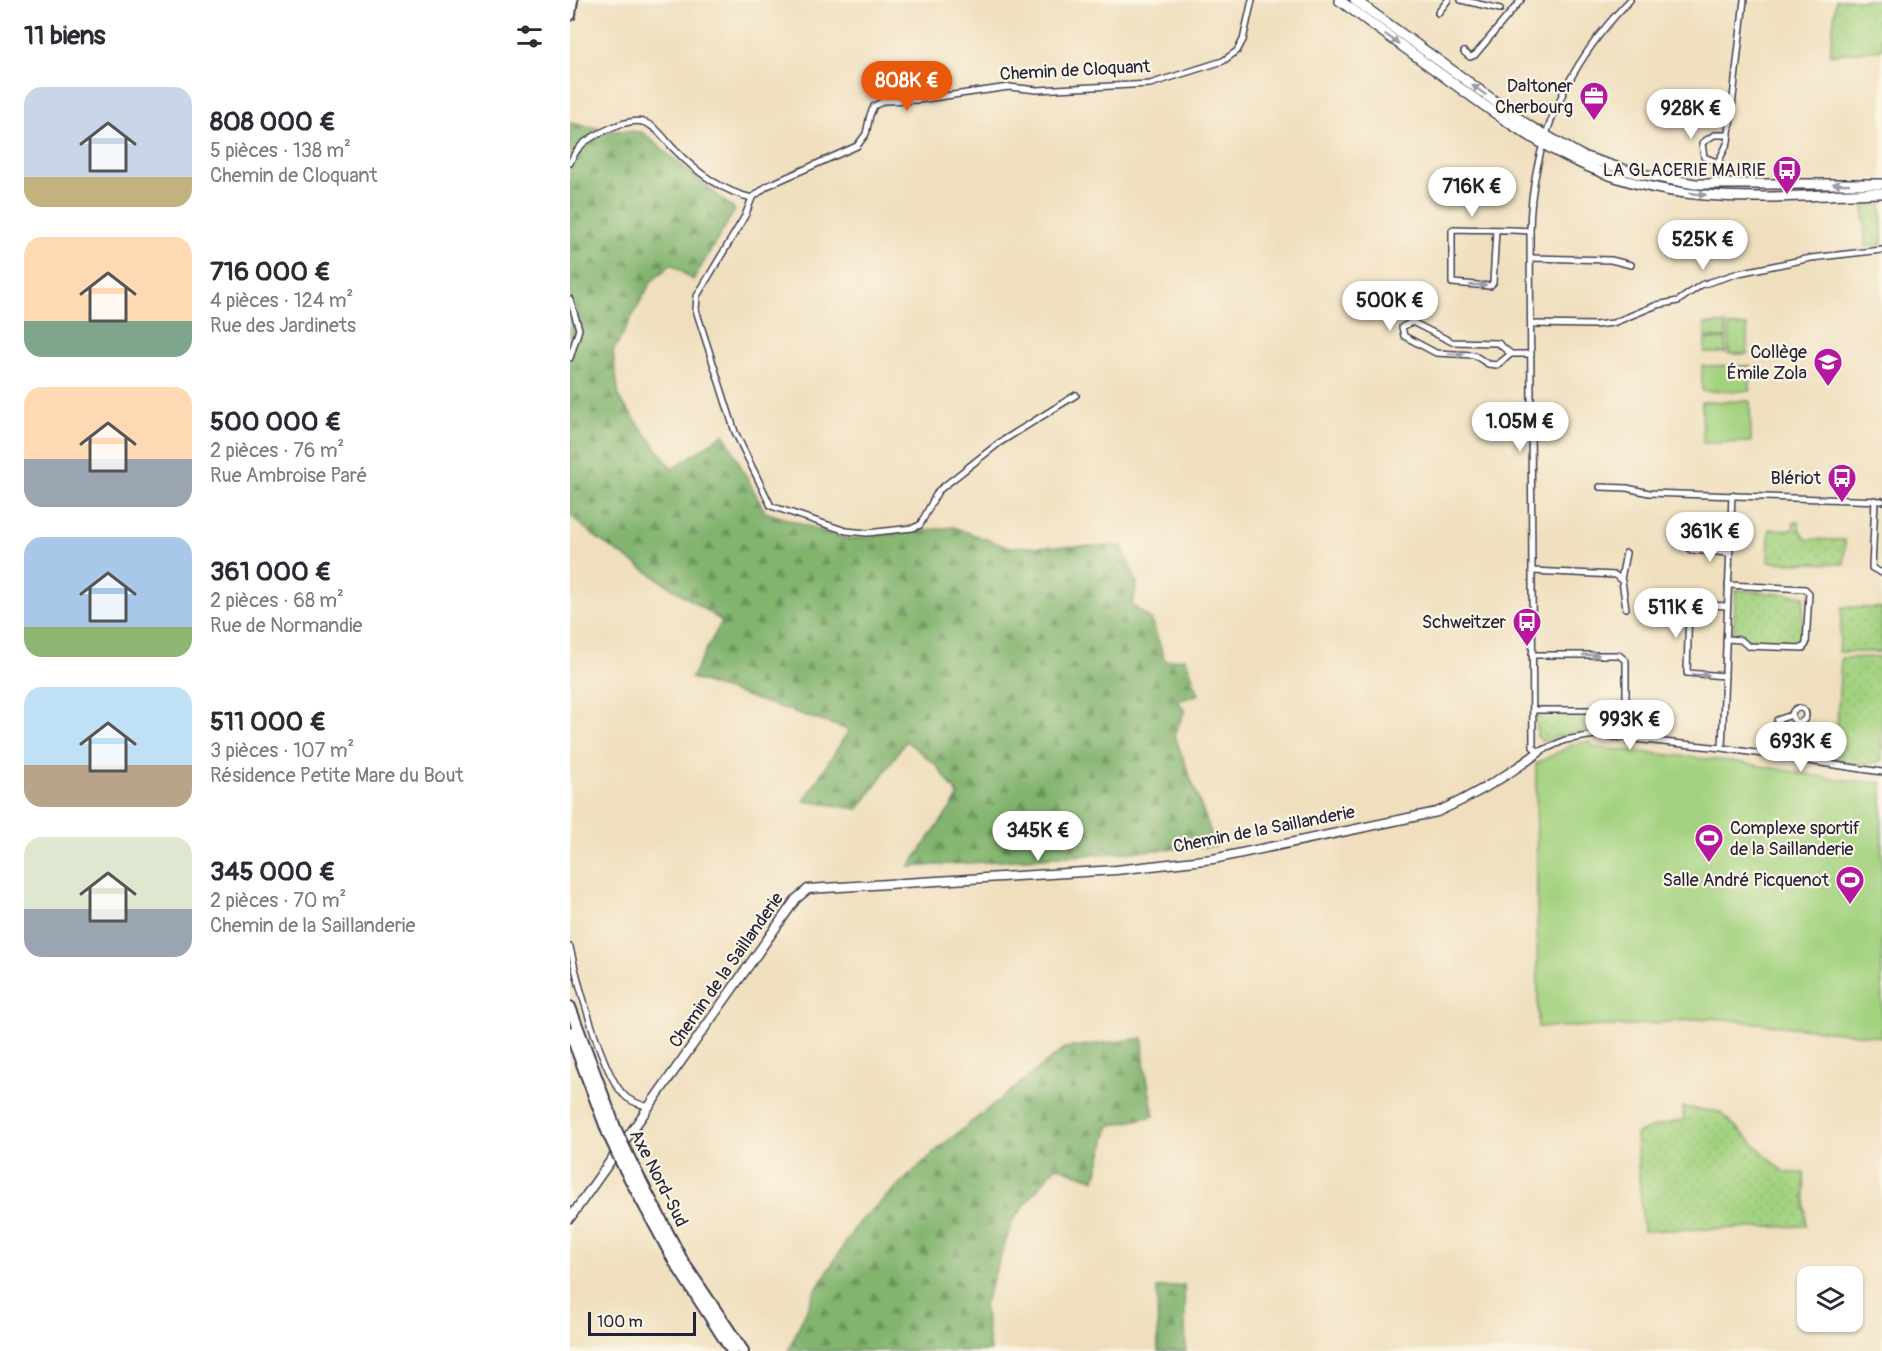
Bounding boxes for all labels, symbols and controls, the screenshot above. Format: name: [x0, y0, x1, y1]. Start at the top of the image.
text: 11 biens: [24, 20, 105, 52]
icon: filters: [513, 20, 546, 53]
one-way arrow: [1384, 33, 1400, 45]
street label: Chemin de Cloquant: [999, 55, 1152, 86]
pin: 808K €: [858, 61, 956, 112]
text: 808K €: [875, 68, 939, 93]
place label: Daltoner Cherbourg: [1495, 75, 1574, 119]
office icon: Daltoner Cherbourg: [1578, 80, 1610, 122]
one-way arrow: [1472, 84, 1488, 96]
pin: 928K €: [1642, 89, 1740, 140]
text: 928K €: [1660, 96, 1722, 121]
text: 808 000 €: [210, 106, 336, 138]
icon: home: [72, 111, 144, 183]
text: 5 pièces · 138 m²: [210, 138, 351, 163]
bus stop icon: LA GLACERIE MAIRIE: [1771, 154, 1803, 196]
place label: LA GLACERIE MAIRIE: [1603, 159, 1766, 182]
text: Chemin de Cloquant: [210, 163, 378, 188]
pin: 716K €: [1423, 167, 1521, 218]
text: 716K €: [1442, 174, 1502, 199]
one-way arrow: [1831, 179, 1850, 189]
one-way arrow: [1688, 189, 1707, 198]
pin: 525K €: [1654, 220, 1752, 271]
text: 525K €: [1672, 227, 1734, 252]
text: 716 000 €: [210, 256, 331, 288]
icon: home: [72, 261, 144, 333]
pin: 500K €: [1341, 281, 1439, 332]
one-way arrow: [1468, 281, 1487, 290]
text: 4 pièces · 124 m²: [210, 288, 353, 313]
text: 500K €: [1356, 288, 1424, 313]
text: Rue des Jardinets: [210, 313, 356, 338]
place label: Collège Émile Zola: [1727, 341, 1807, 385]
school or university icon: Collège Émile Zola: [1812, 346, 1844, 388]
one-way arrow: [1446, 349, 1465, 359]
pin: 1.05M €: [1465, 402, 1575, 453]
text: 500 000 €: [210, 406, 341, 438]
text: 1.05M €: [1486, 409, 1554, 434]
icon: home: [72, 411, 144, 483]
text: 2 pièces · 76 m²: [210, 438, 344, 463]
bus stop icon: Blériot: [1826, 462, 1858, 504]
text: Rue Ambroise Paré: [210, 463, 368, 488]
place label: Blériot: [1770, 467, 1822, 490]
pin: 361K €: [1661, 512, 1759, 563]
text: 361K €: [1680, 519, 1740, 544]
text: 361 000 €: [210, 556, 332, 588]
icon: home: [72, 561, 144, 633]
text: 2 pièces · 68 m²: [210, 588, 344, 613]
pin: 511K €: [1627, 588, 1725, 639]
text: 511K €: [1648, 595, 1704, 620]
bus stop icon: Schweitzer: [1511, 606, 1543, 648]
place label: Schweitzer: [1422, 611, 1507, 634]
text: Rue de Normandie: [210, 613, 362, 638]
one-way arrow: [1581, 650, 1600, 660]
one-way arrow: [1692, 671, 1711, 680]
pin: 993K €: [1581, 700, 1679, 751]
text: 511 000 €: [210, 706, 326, 738]
text: 993K €: [1599, 707, 1661, 732]
icon: home: [72, 711, 144, 783]
pin: 693K €: [1752, 722, 1850, 773]
text: 693K €: [1770, 729, 1832, 754]
text: 3 pièces · 107 m²: [210, 738, 354, 763]
text: Résidence Petite Mare du Bout: [210, 763, 464, 788]
street label: Chemin de la Saillanderie: [1171, 801, 1357, 858]
pin: 345K €: [989, 811, 1087, 862]
place label: Complexe sportif de la Saillanderie: [1730, 817, 1861, 861]
text: 345K €: [1006, 818, 1070, 843]
sports icon: Complexe sportif de la Saillanderie: [1693, 822, 1725, 864]
text: 345 000 €: [210, 856, 335, 888]
icon: home: [72, 861, 144, 933]
sports icon: Salle André Picquenot: [1834, 864, 1866, 906]
place label: Salle André Picquenot: [1662, 869, 1830, 892]
text: 2 pièces · 70 m²: [210, 888, 346, 913]
street label: Chemin de la Saillanderie: [664, 888, 789, 1053]
text: Chemin de la Saillanderie: [210, 913, 415, 938]
street label: Axe Nord-Sud: [624, 1126, 693, 1231]
map controls: [1797, 1266, 1863, 1332]
button: layers: [1797, 1266, 1863, 1332]
scale bar: [588, 1309, 696, 1336]
text: 100 m: [597, 1312, 643, 1332]

